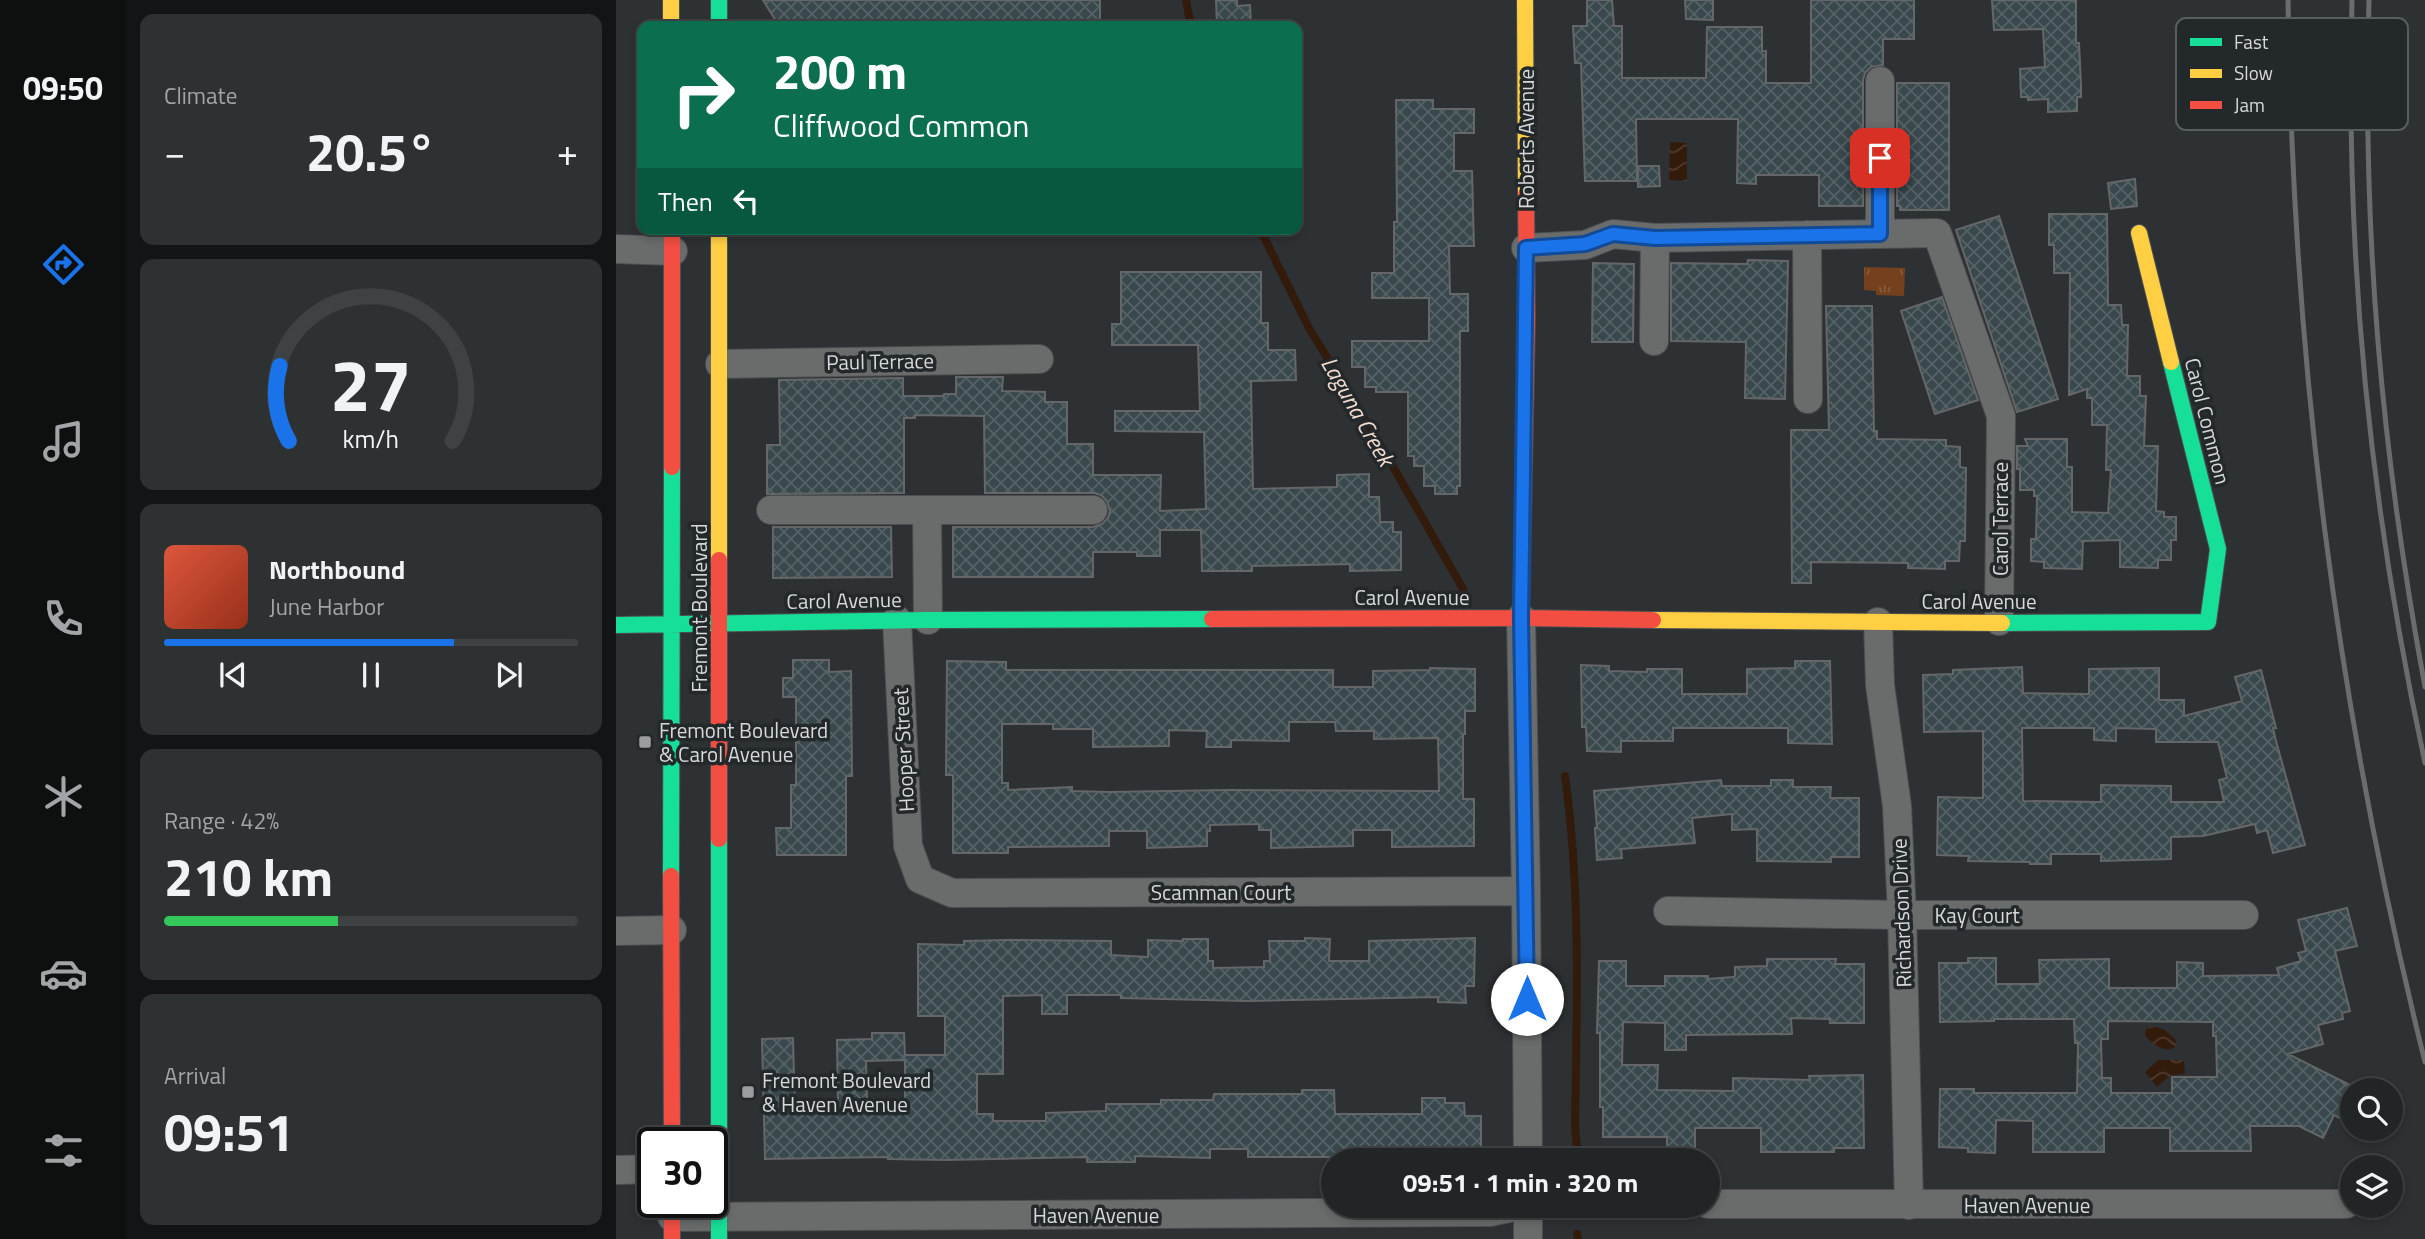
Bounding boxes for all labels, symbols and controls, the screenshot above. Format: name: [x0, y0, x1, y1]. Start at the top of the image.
legend: [2176, 18, 2408, 130]
text: Fast: [2234, 27, 2269, 56]
text: 200 m: [773, 33, 907, 108]
icon: right: [658, 49, 749, 140]
text: Slow: [2234, 58, 2273, 87]
text: 09:50: [23, 64, 103, 112]
street label: Roberts Avenue: [1510, 69, 1542, 209]
text: Climate: [164, 78, 237, 113]
text: Jam: [2234, 90, 2265, 119]
text: Cliffwood Common: [773, 101, 1030, 149]
text: 20.5°: [306, 112, 436, 191]
text: −: [164, 123, 185, 181]
text: +: [557, 123, 578, 181]
pin: [1850, 128, 1910, 188]
icon: arrive: [1861, 139, 1899, 177]
text: Then: [658, 182, 713, 221]
icon: left: [727, 182, 765, 220]
icon: directions: [39, 240, 88, 289]
text: 27: [330, 329, 412, 439]
street label: Paul Terrace: [826, 344, 934, 378]
water label: Laguna Creek: [1312, 350, 1405, 475]
street label: Carol Common: [2177, 354, 2239, 488]
icon: music: [39, 417, 88, 466]
text: km/h: [343, 419, 399, 457]
street label: Carol Terrace: [1984, 462, 2016, 576]
street label: Fremont Boulevard: [683, 523, 715, 693]
text: Northbound: [269, 550, 405, 589]
street label: Carol Avenue: [1354, 581, 1470, 613]
street label: Carol Avenue: [786, 583, 902, 617]
street label: Carol Avenue: [1921, 585, 2037, 617]
text: June Harbor: [269, 589, 384, 624]
icon: phone: [39, 594, 88, 643]
icon: previous: [214, 656, 252, 694]
icon: pause: [352, 656, 390, 694]
icon: next: [490, 656, 528, 694]
street label: Hooper Street: [884, 687, 922, 813]
place label: Fremont Boulevard & Carol Avenue: [659, 714, 828, 770]
marker: Fremont Boulevard & Carol Avenue: [637, 734, 653, 750]
icon: climate: [39, 772, 88, 821]
text: Range · 42%: [164, 803, 279, 838]
text: 210 km: [164, 837, 333, 916]
street label: Richardson Drive: [1882, 838, 1920, 988]
street label: Scamman Court: [1151, 876, 1292, 908]
street label: Kay Court: [1934, 899, 2020, 931]
icon: car: [39, 949, 88, 998]
position arrow: [1490, 962, 1564, 1036]
text: Arrival: [164, 1058, 226, 1093]
place label: Fremont Boulevard & Haven Avenue: [762, 1064, 931, 1120]
map controls: [2340, 1078, 2403, 1218]
button: search: [2340, 1078, 2403, 1141]
marker: Fremont Boulevard & Haven Avenue: [740, 1084, 756, 1100]
text: 09:51: [164, 1092, 294, 1171]
icon: filters: [39, 1126, 88, 1175]
speed limit sign: 30: [637, 1127, 728, 1218]
button: layers: [2340, 1155, 2403, 1218]
text: 09:51 · 1 min · 320 m: [1403, 1163, 1638, 1202]
street label: Haven Avenue: [1964, 1189, 2090, 1221]
street label: Haven Avenue: [1033, 1199, 1159, 1231]

